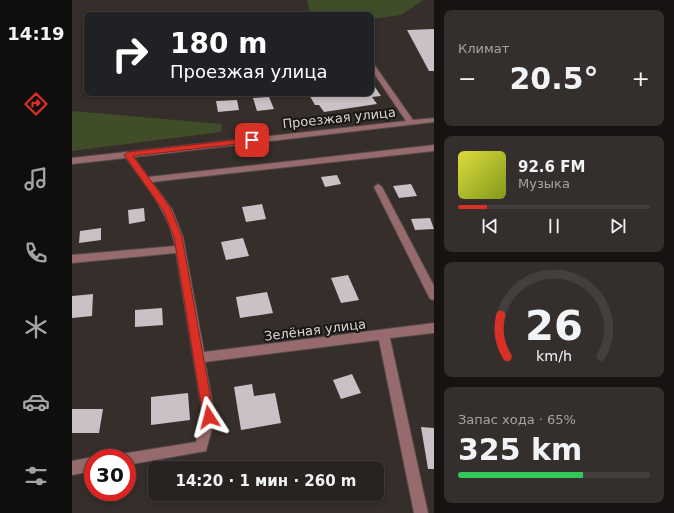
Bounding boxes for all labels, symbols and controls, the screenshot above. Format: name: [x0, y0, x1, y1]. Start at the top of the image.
text: 14:19: [7, 23, 65, 44]
text: 180 m: [170, 27, 267, 60]
icon: right: [104, 28, 156, 80]
text: Климат: [458, 41, 509, 56]
text: Проезжая улица: [170, 61, 328, 82]
text: 20.5°: [509, 61, 599, 96]
text: −: [458, 66, 476, 91]
text: +: [632, 66, 650, 91]
icon: directions: [22, 90, 50, 118]
street label: Проезжая улица: [282, 105, 396, 131]
pin: [235, 123, 269, 157]
icon: arrive: [241, 129, 263, 151]
text: 92.6 FM: [518, 158, 585, 176]
icon: music: [22, 165, 50, 193]
text: Музыка: [518, 176, 570, 191]
icon: previous: [479, 215, 501, 237]
icon: pause: [543, 215, 565, 237]
icon: next: [607, 215, 629, 237]
icon: phone: [22, 239, 50, 267]
text: 26: [525, 301, 583, 350]
icon: climate: [22, 313, 50, 341]
street label: Зелёная улица: [263, 316, 367, 344]
text: km/h: [536, 348, 572, 364]
icon: car: [22, 388, 50, 416]
position arrow: [188, 396, 230, 438]
text: Запас хода · 65%: [458, 412, 576, 427]
text: 325 km: [458, 432, 582, 467]
speed limit sign: 30: [84, 449, 136, 501]
icon: filters: [22, 462, 50, 490]
text: 14:20 · 1 мин · 260 m: [176, 472, 357, 490]

